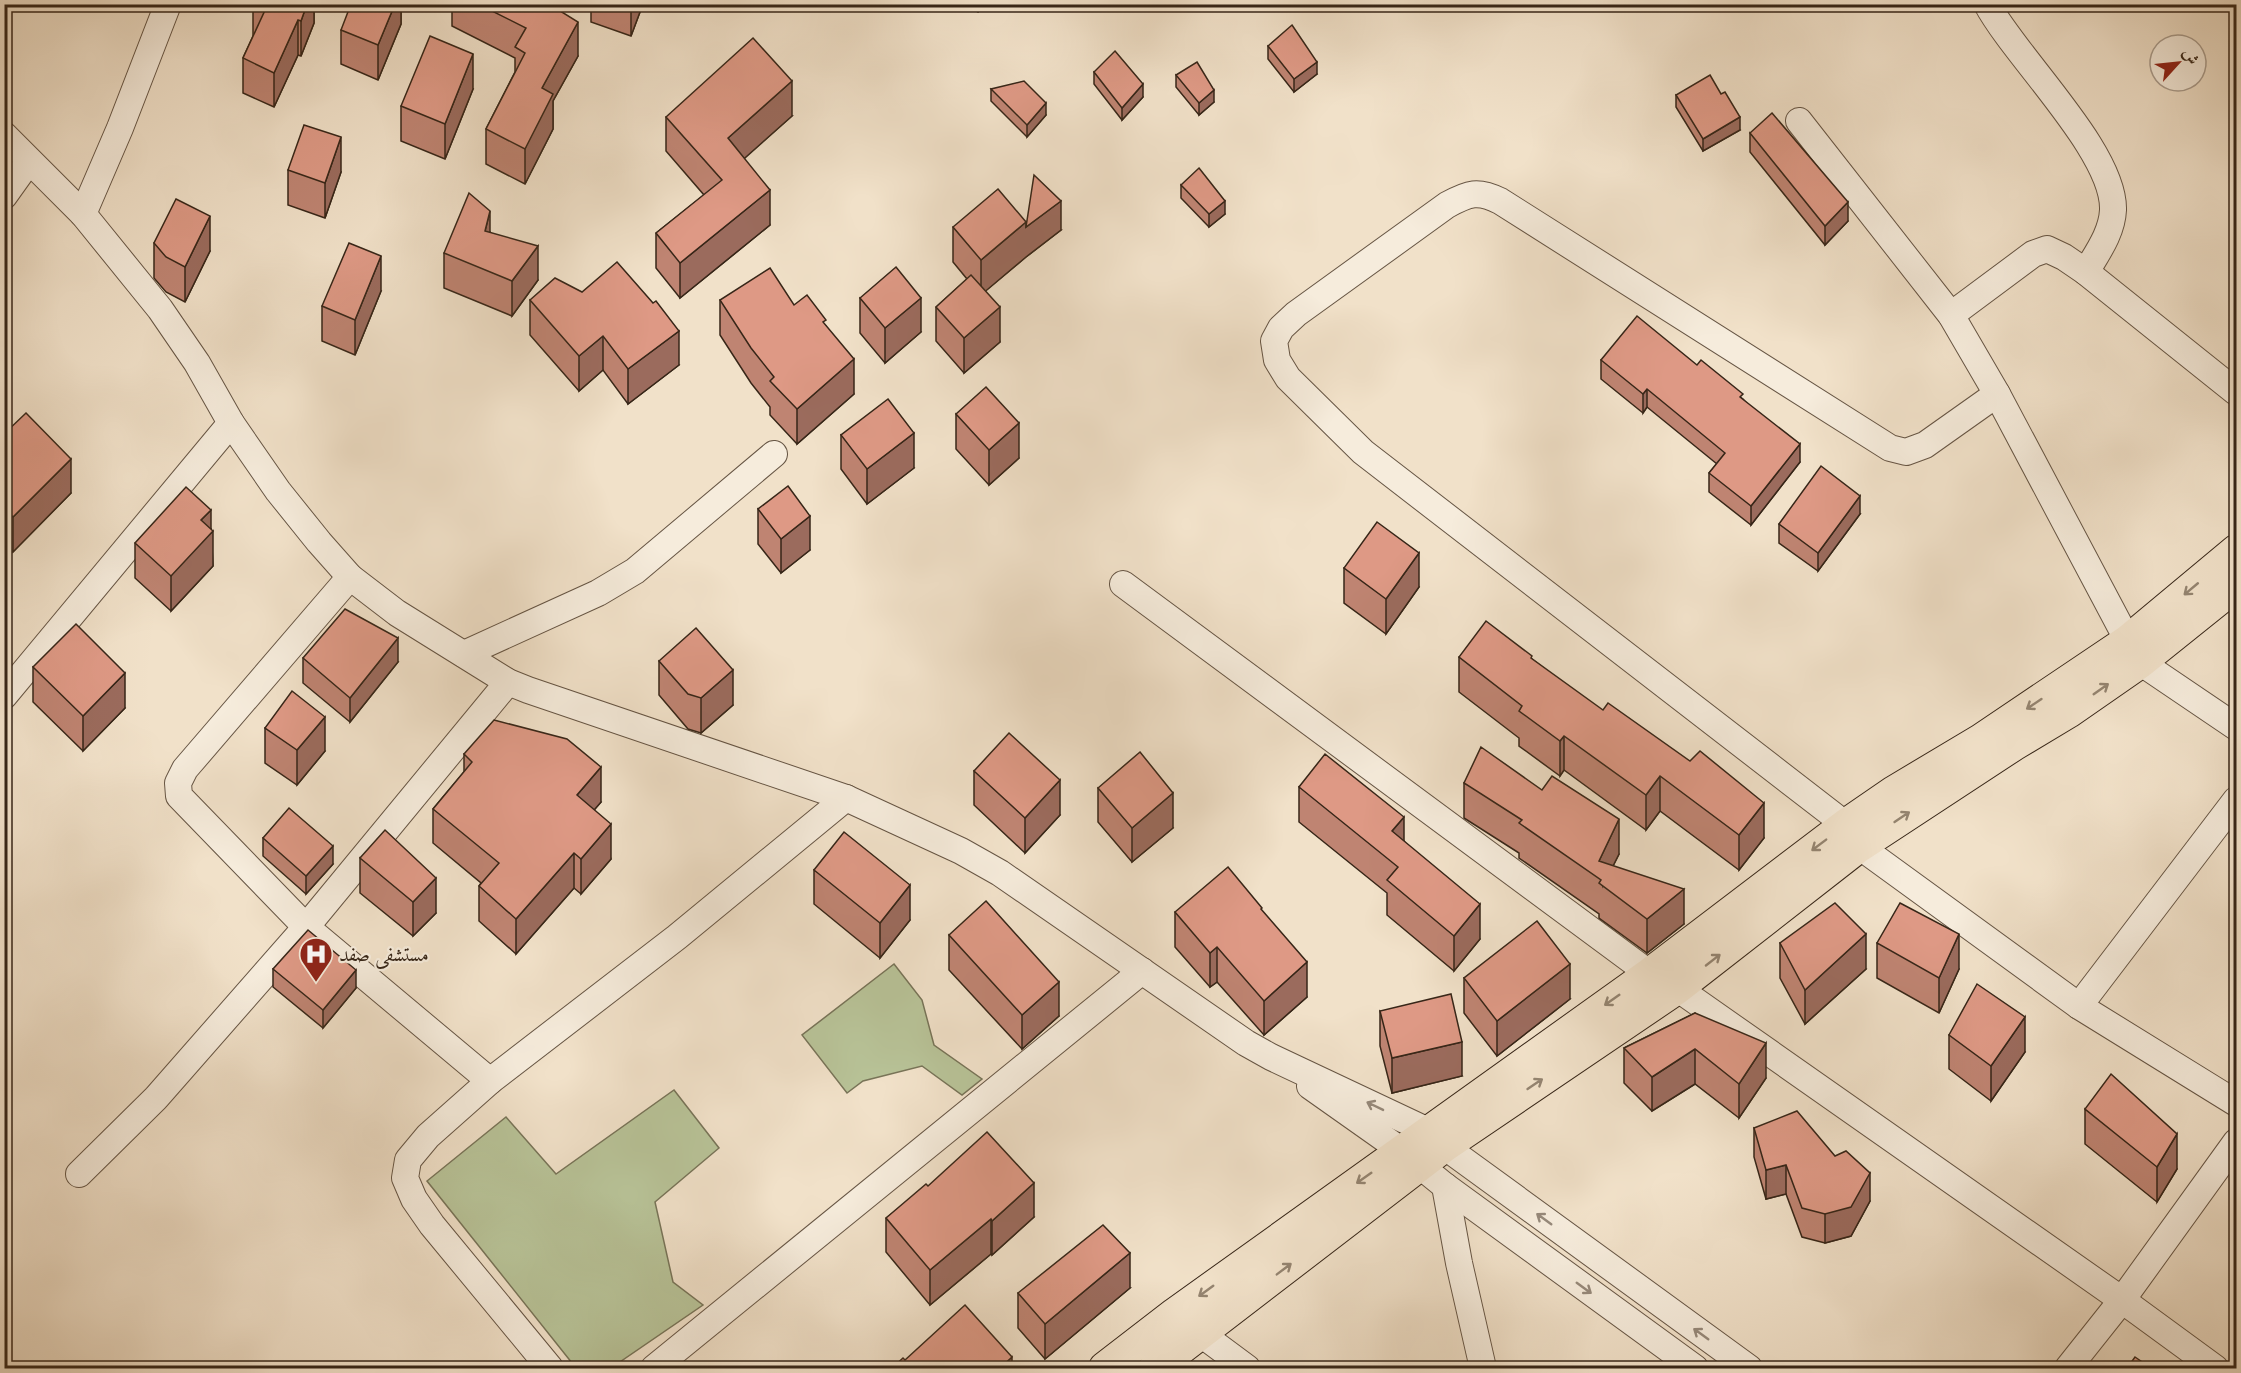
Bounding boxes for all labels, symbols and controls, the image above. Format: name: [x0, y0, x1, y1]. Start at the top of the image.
north arrow: [2148, 33, 2208, 93]
text: ش: [2179, 45, 2204, 68]
one-way arrow: [2183, 582, 2199, 595]
one-way arrow: [2092, 683, 2108, 695]
one-way arrow: [2027, 698, 2043, 710]
one-way arrow: [1893, 811, 1909, 823]
one-way arrow: [1811, 839, 1827, 852]
hospital icon: مستشفى صفد: [298, 936, 334, 983]
place label: مستشفى صفد: [339, 942, 429, 969]
one-way arrow: [1704, 954, 1720, 967]
one-way arrow: [1605, 994, 1621, 1006]
one-way arrow: [1527, 1078, 1543, 1090]
one-way arrow: [1367, 1100, 1385, 1111]
one-way arrow: [1357, 1172, 1373, 1184]
one-way arrow: [1537, 1212, 1553, 1225]
one-way arrow: [1276, 1262, 1292, 1275]
one-way arrow: [1576, 1281, 1592, 1294]
one-way arrow: [1198, 1285, 1214, 1298]
one-way arrow: [1694, 1328, 1710, 1340]

